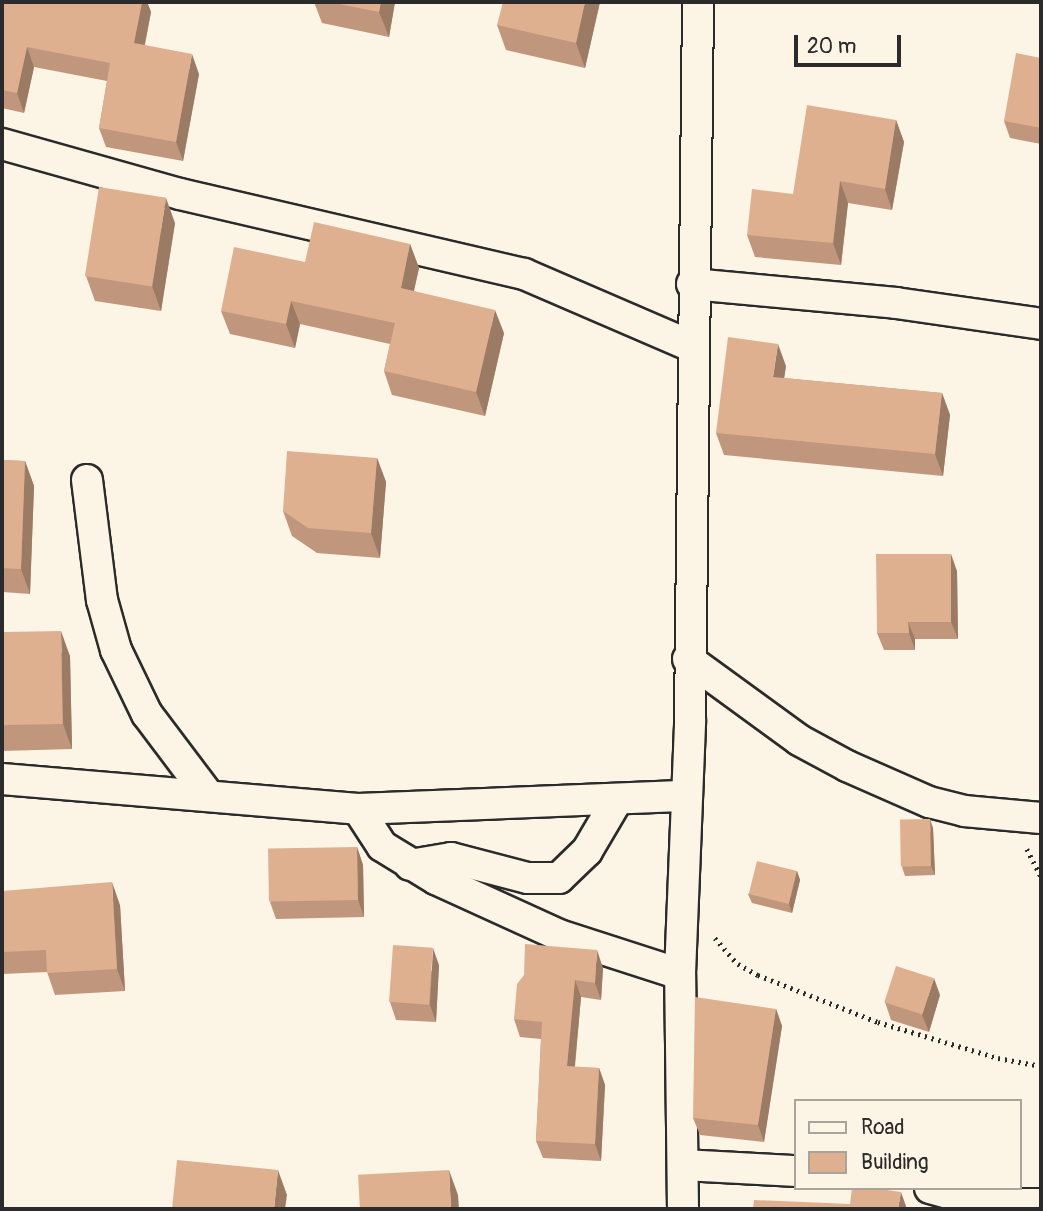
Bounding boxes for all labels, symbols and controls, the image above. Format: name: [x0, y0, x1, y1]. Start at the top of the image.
scale bar: [798, 21, 905, 65]
text: 20 m: [807, 33, 856, 60]
legend: [794, 1099, 1022, 1190]
text: Road: [861, 1114, 905, 1141]
text: Building: [861, 1149, 928, 1176]

